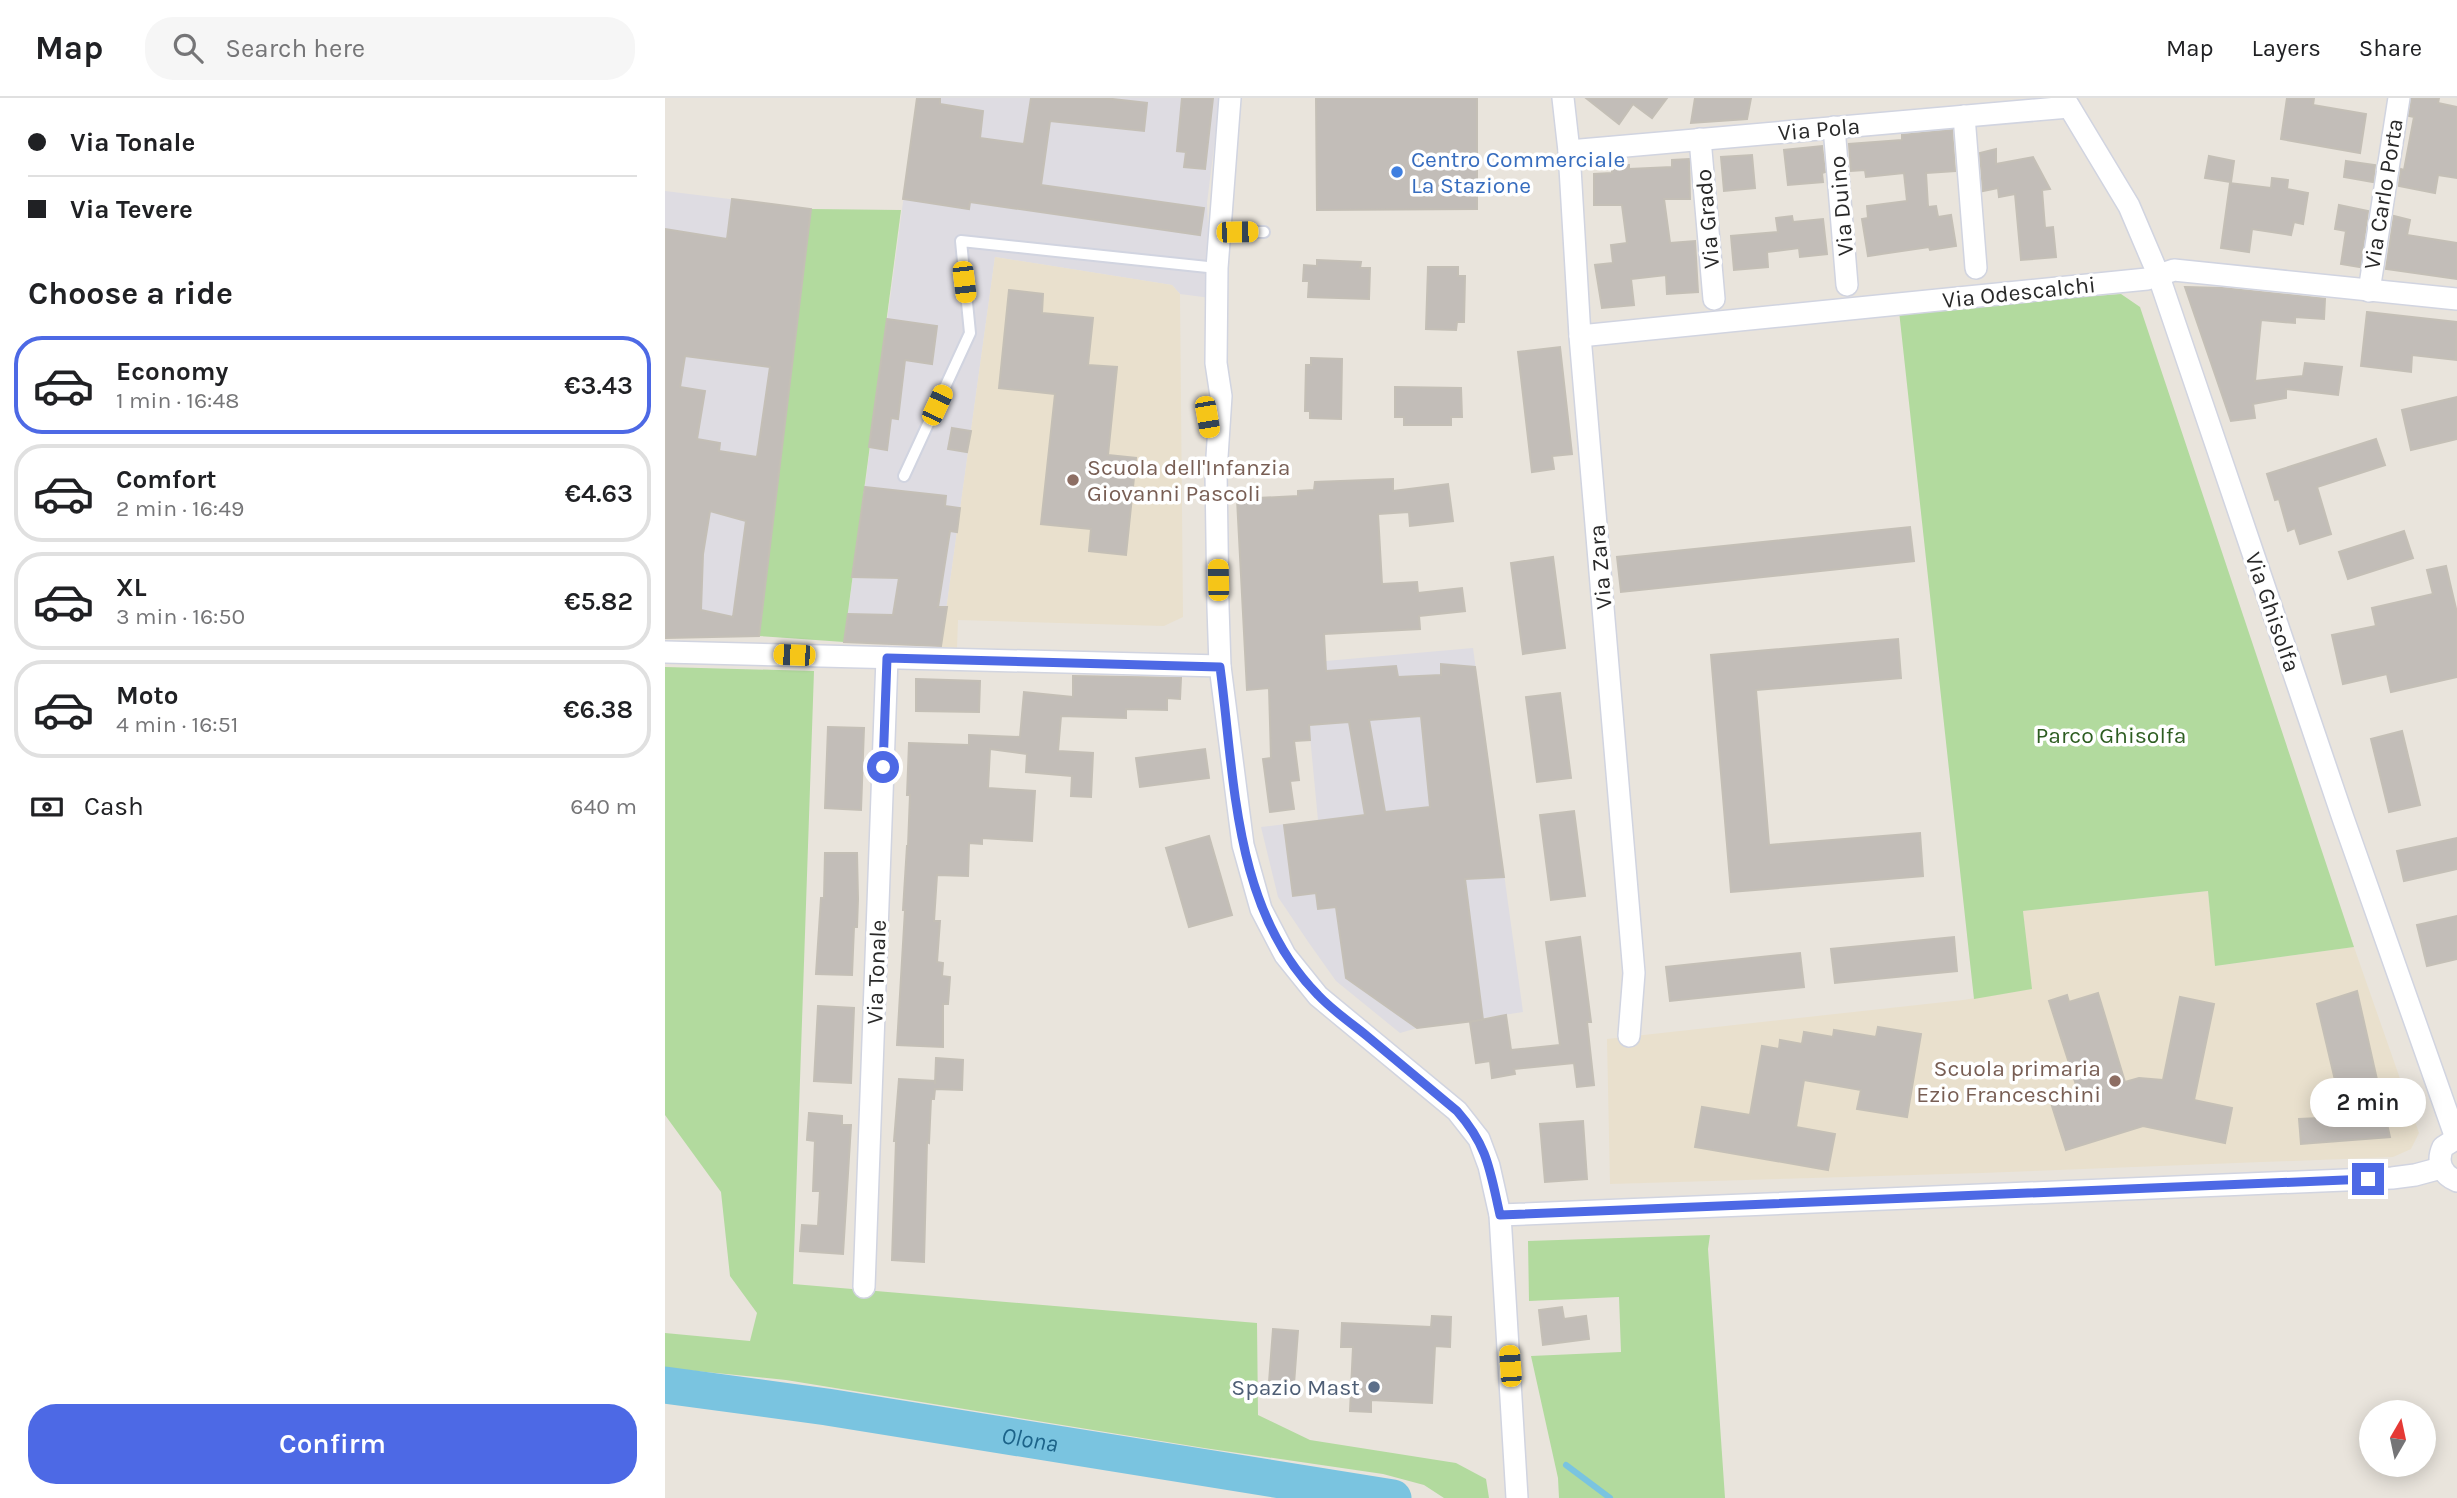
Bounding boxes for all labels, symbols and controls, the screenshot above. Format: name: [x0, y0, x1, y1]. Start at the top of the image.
search box: [145, 17, 635, 80]
text: Map: [35, 29, 103, 67]
icon: search: [169, 29, 207, 67]
text: Search here: [225, 33, 365, 64]
text: Map: [2166, 34, 2214, 62]
text: Layers: [2252, 34, 2321, 62]
text: Share: [2359, 34, 2422, 62]
street label: Via Pola: [1777, 112, 1861, 147]
street label: Via Carlo Porta: [2358, 117, 2409, 271]
text: Via Tonale: [70, 127, 195, 158]
place label: Centro Commerciale La Stazione: [1411, 146, 1625, 199]
street label: Via Duino: [1824, 155, 1859, 257]
marker: Centro Commerciale La Stazione: [1389, 164, 1405, 180]
street label: Via Grado: [1690, 168, 1725, 270]
text: Via Tevere: [70, 194, 193, 225]
car: [1216, 221, 1259, 243]
car: [952, 260, 977, 304]
street label: Via Odescalchi: [1941, 271, 2097, 314]
text: Choose a ride: [28, 275, 233, 312]
icon: car: [32, 354, 95, 417]
text: Economy: [116, 356, 228, 387]
text: €3.43: [564, 370, 633, 401]
car: [919, 382, 956, 428]
text: 1 min · 16:48: [116, 387, 239, 414]
car: [1194, 394, 1221, 440]
place label: Scuola dell'Infanzia Giovanni Pascoli: [1087, 454, 1290, 507]
icon: car: [32, 462, 95, 525]
text: Comfort: [116, 464, 217, 495]
marker: Scuola dell'Infanzia Giovanni Pascoli: [1065, 472, 1081, 488]
text: €4.63: [565, 478, 633, 509]
text: 2 min · 16:49: [116, 495, 244, 522]
street label: Via Zara: [1583, 523, 1618, 611]
street label: Via Ghisolfa: [2239, 549, 2306, 676]
car: [1208, 559, 1229, 601]
icon: car: [32, 570, 95, 633]
text: XL: [116, 572, 147, 603]
text: €5.82: [564, 586, 633, 617]
text: 3 min · 16:50: [116, 603, 245, 630]
car: [773, 644, 816, 666]
icon: car: [32, 678, 95, 741]
text: Moto: [116, 680, 178, 711]
text: €6.38: [563, 694, 633, 725]
text: 4 min · 16:51: [116, 711, 238, 738]
park label: Parco Ghisolfa: [2036, 722, 2186, 749]
route start: [867, 751, 899, 783]
icon: cash: [28, 788, 66, 826]
text: Cash: [84, 791, 144, 822]
text: 640 m: [570, 793, 637, 820]
street label: Via Tonale: [861, 919, 892, 1025]
place label: Scuola primaria Ezio Franceschini: [1916, 1055, 2101, 1108]
marker: Scuola primaria Ezio Franceschini: [2107, 1073, 2123, 1089]
callout: 2 min: [2310, 1077, 2426, 1126]
text: 2 min: [2337, 1089, 2399, 1116]
route end: [2352, 1163, 2384, 1195]
car: [1499, 1344, 1522, 1388]
place label: Spazio Mast: [1231, 1374, 1360, 1401]
marker: Spazio Mast: [1366, 1379, 1382, 1395]
north arrow: [2359, 1400, 2436, 1477]
map controls: [2359, 1400, 2436, 1477]
button: Confirm: [28, 1404, 637, 1484]
water label: Olona: [1000, 1421, 1060, 1458]

